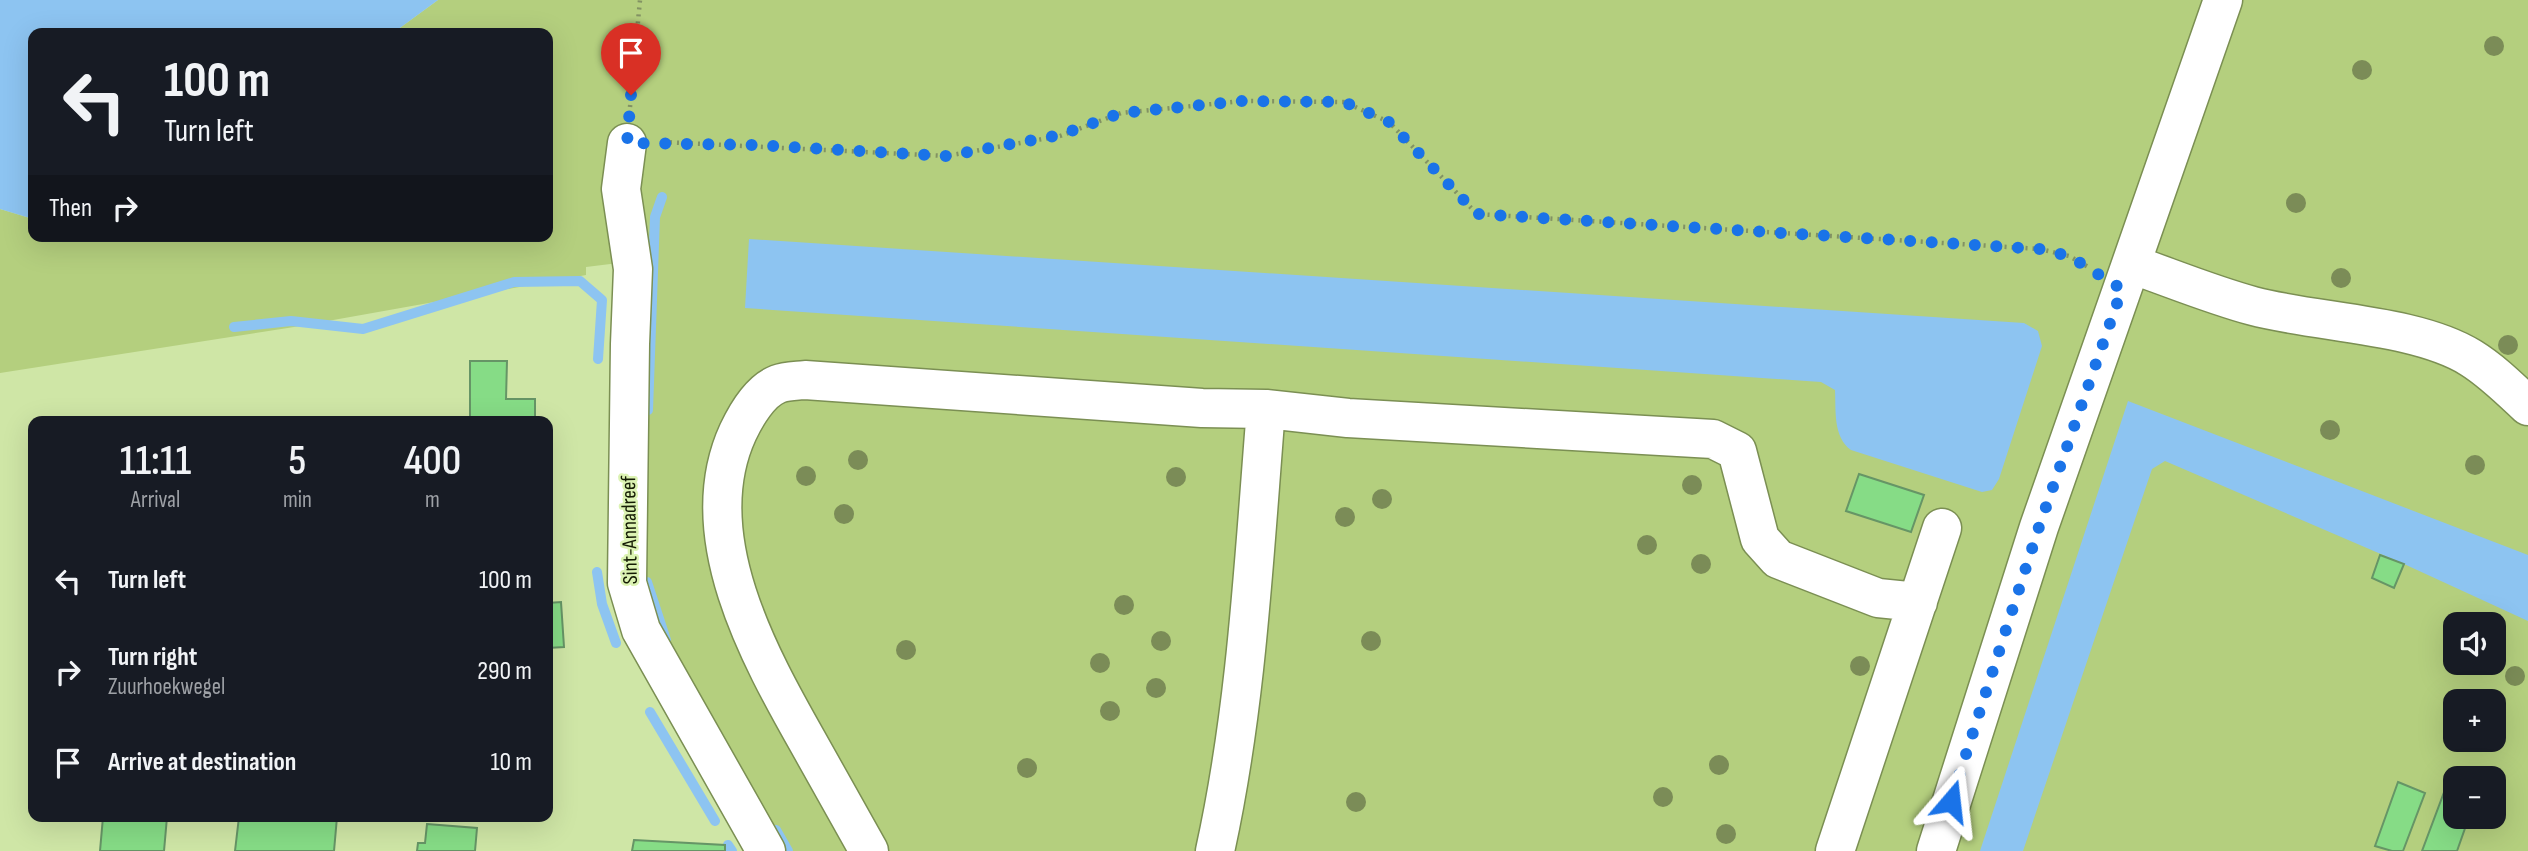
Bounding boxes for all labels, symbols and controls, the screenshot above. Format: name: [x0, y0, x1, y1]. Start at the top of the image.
pin: [601, 23, 661, 95]
icon: arrive: [612, 34, 650, 72]
text: 100 m: [164, 52, 270, 111]
icon: left: [49, 56, 140, 147]
text: Turn left: [164, 112, 254, 151]
icon: right: [106, 189, 144, 227]
text: Then: [49, 193, 92, 224]
text: 11:11: [120, 436, 191, 487]
text: 5: [289, 436, 306, 487]
text: 400: [404, 436, 461, 487]
street label: Sint-Annadreef: [616, 475, 643, 584]
text: Arrival: [131, 486, 180, 514]
text: min: [283, 486, 312, 514]
text: m: [425, 486, 440, 514]
icon: left: [49, 562, 87, 600]
text: Turn left: [108, 565, 186, 596]
text: 100 m: [479, 565, 532, 596]
map controls: [2443, 612, 2506, 829]
button: sound: [2443, 612, 2506, 675]
text: Turn right: [108, 642, 197, 673]
icon: right: [49, 653, 87, 691]
text: 290 m: [477, 656, 532, 687]
text: Zuurhoekwegel: [108, 673, 225, 701]
button: +: [2443, 689, 2506, 752]
icon: arrive: [49, 744, 87, 782]
text: Arrive at destination: [108, 747, 296, 778]
text: 10 m: [490, 747, 532, 778]
position arrow: [1914, 764, 1988, 838]
button: −: [2443, 766, 2506, 829]

